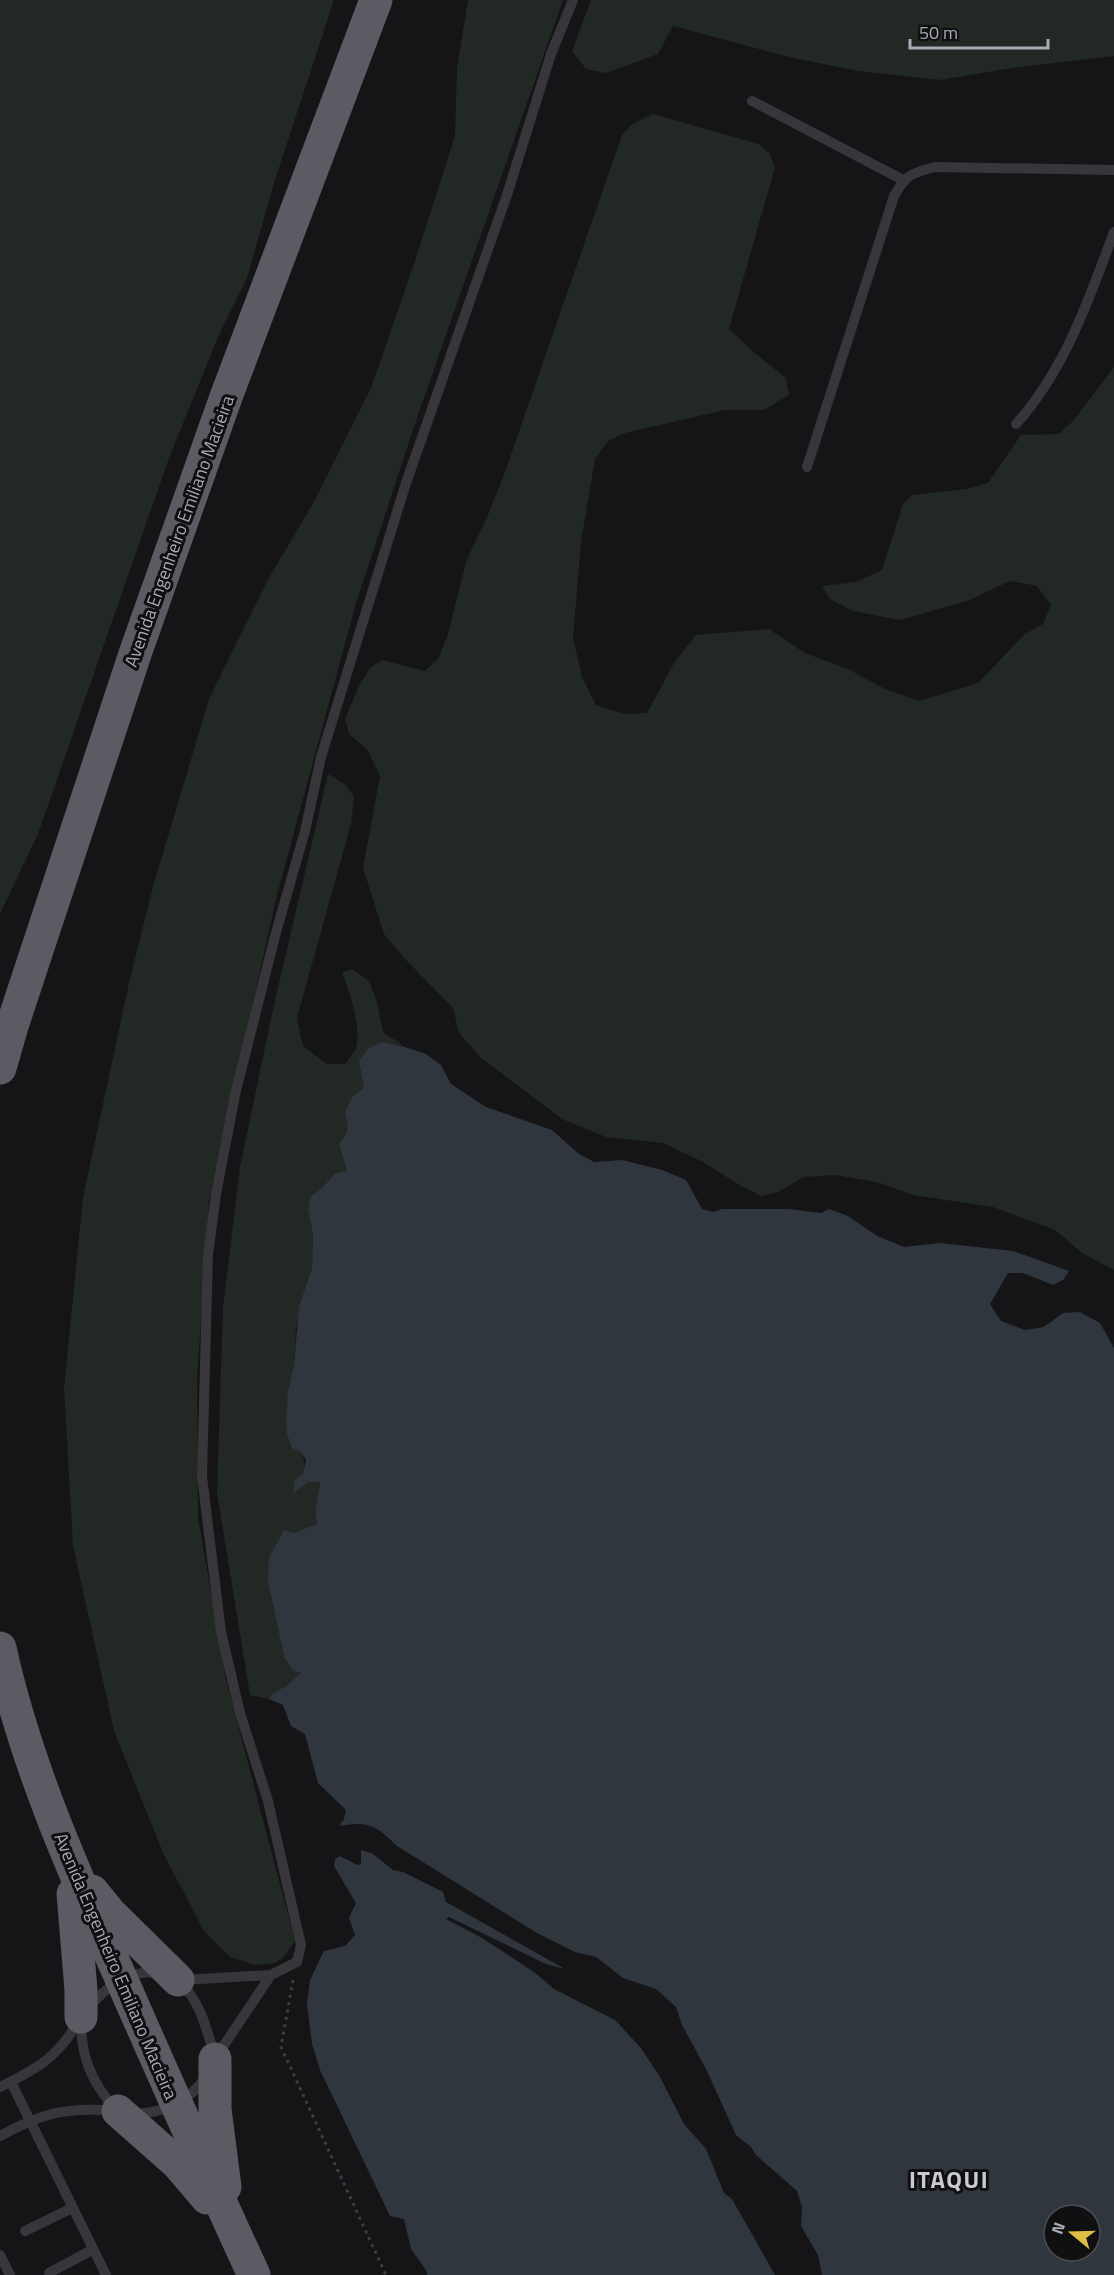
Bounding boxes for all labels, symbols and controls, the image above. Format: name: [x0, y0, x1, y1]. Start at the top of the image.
scale bar: [910, 12, 1048, 50]
text: 50 m: [919, 19, 958, 46]
street label: Avenida Engenheiro Emiliano Macieira: [117, 391, 241, 671]
street label: Avenida Engenheiro Emiliano Macieira: [47, 1828, 185, 2104]
district label: ITAQUI: [909, 2161, 989, 2197]
north arrow: [1042, 2203, 1102, 2263]
text: N: [1045, 2219, 1071, 2237]

